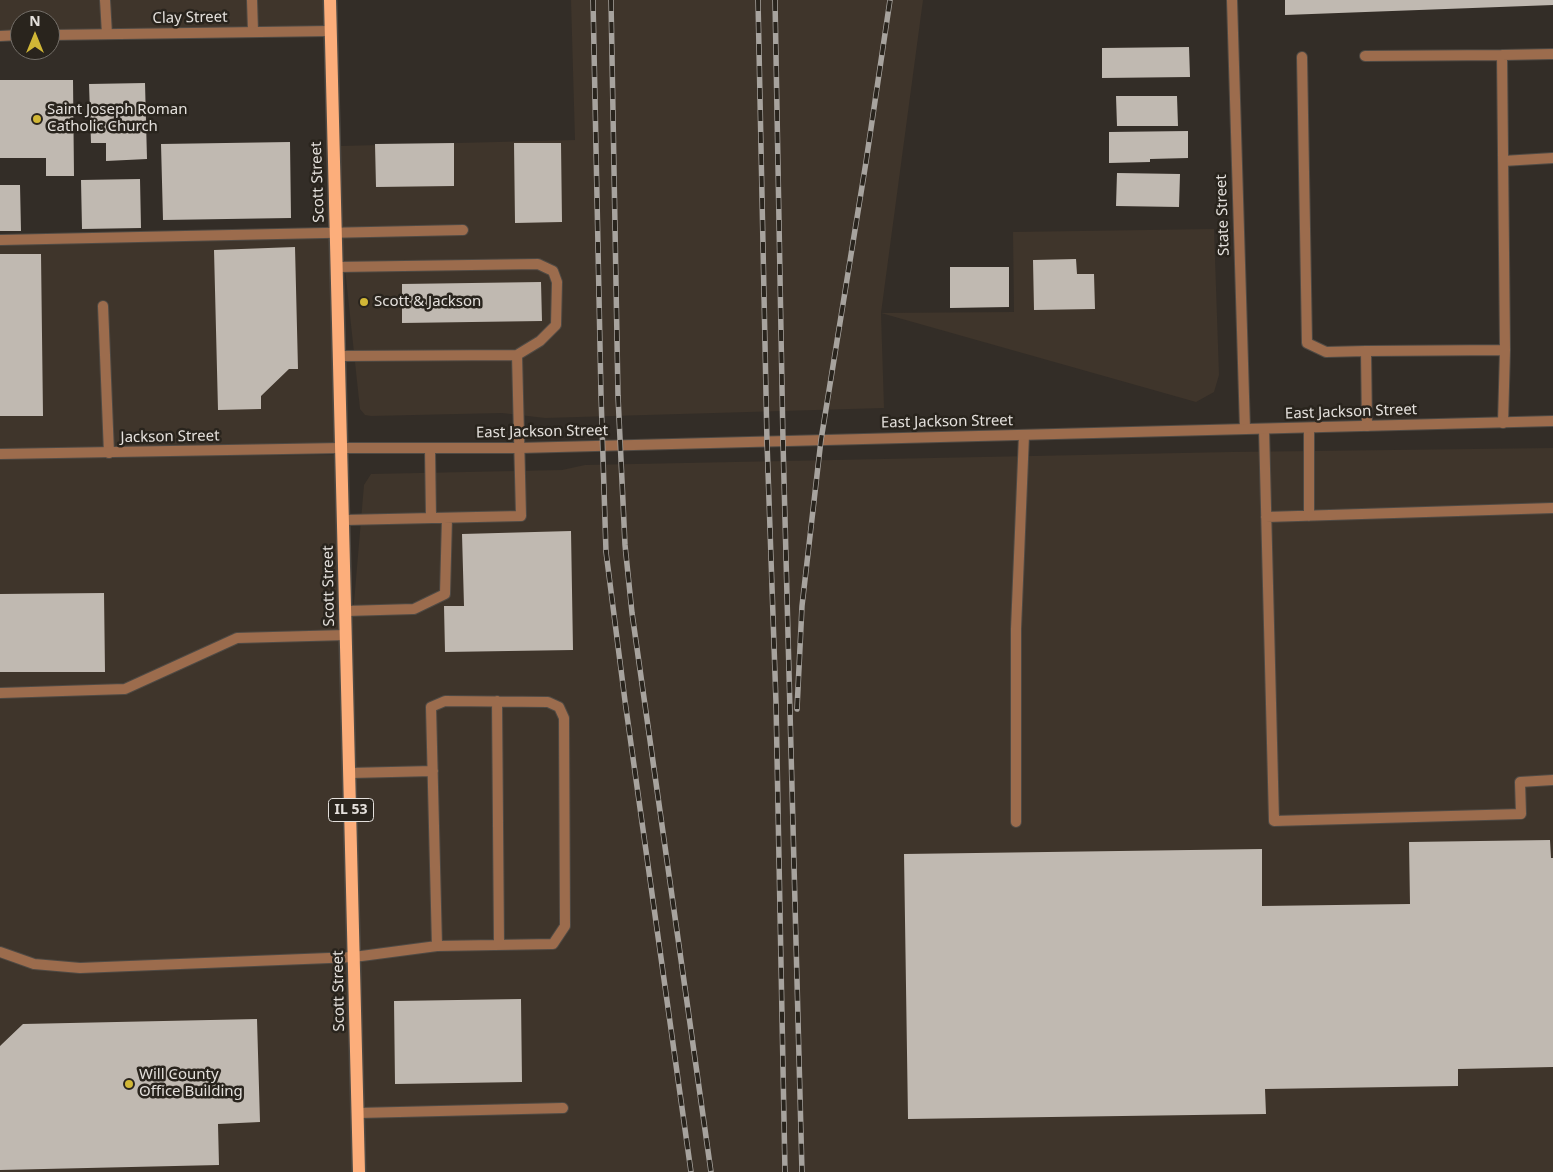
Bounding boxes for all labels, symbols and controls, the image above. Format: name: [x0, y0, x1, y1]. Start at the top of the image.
street label: Clay Street: [152, 8, 228, 28]
north arrow: [10, 10, 60, 60]
text: N: [29, 11, 41, 30]
place label: Saint Joseph Roman Catholic Church: [47, 101, 187, 136]
marker: Saint Joseph Roman Catholic Church: [31, 113, 43, 125]
street label: Scott Street: [308, 141, 328, 223]
street label: State Street: [1213, 174, 1233, 256]
place label: Scott & Jackson: [374, 293, 481, 311]
marker: Scott & Jackson: [358, 296, 370, 308]
street label: East Jackson Street: [1285, 401, 1417, 423]
street label: East Jackson Street: [881, 412, 1013, 432]
street label: East Jackson Street: [476, 422, 608, 442]
street label: Jackson Street: [120, 427, 220, 447]
street label: Scott Street: [319, 545, 339, 627]
road number: IL 53: [328, 798, 374, 822]
street label: Scott Street: [329, 950, 349, 1032]
place label: Will County Office Building: [139, 1066, 243, 1101]
marker: Will County Office Building: [123, 1078, 135, 1090]

